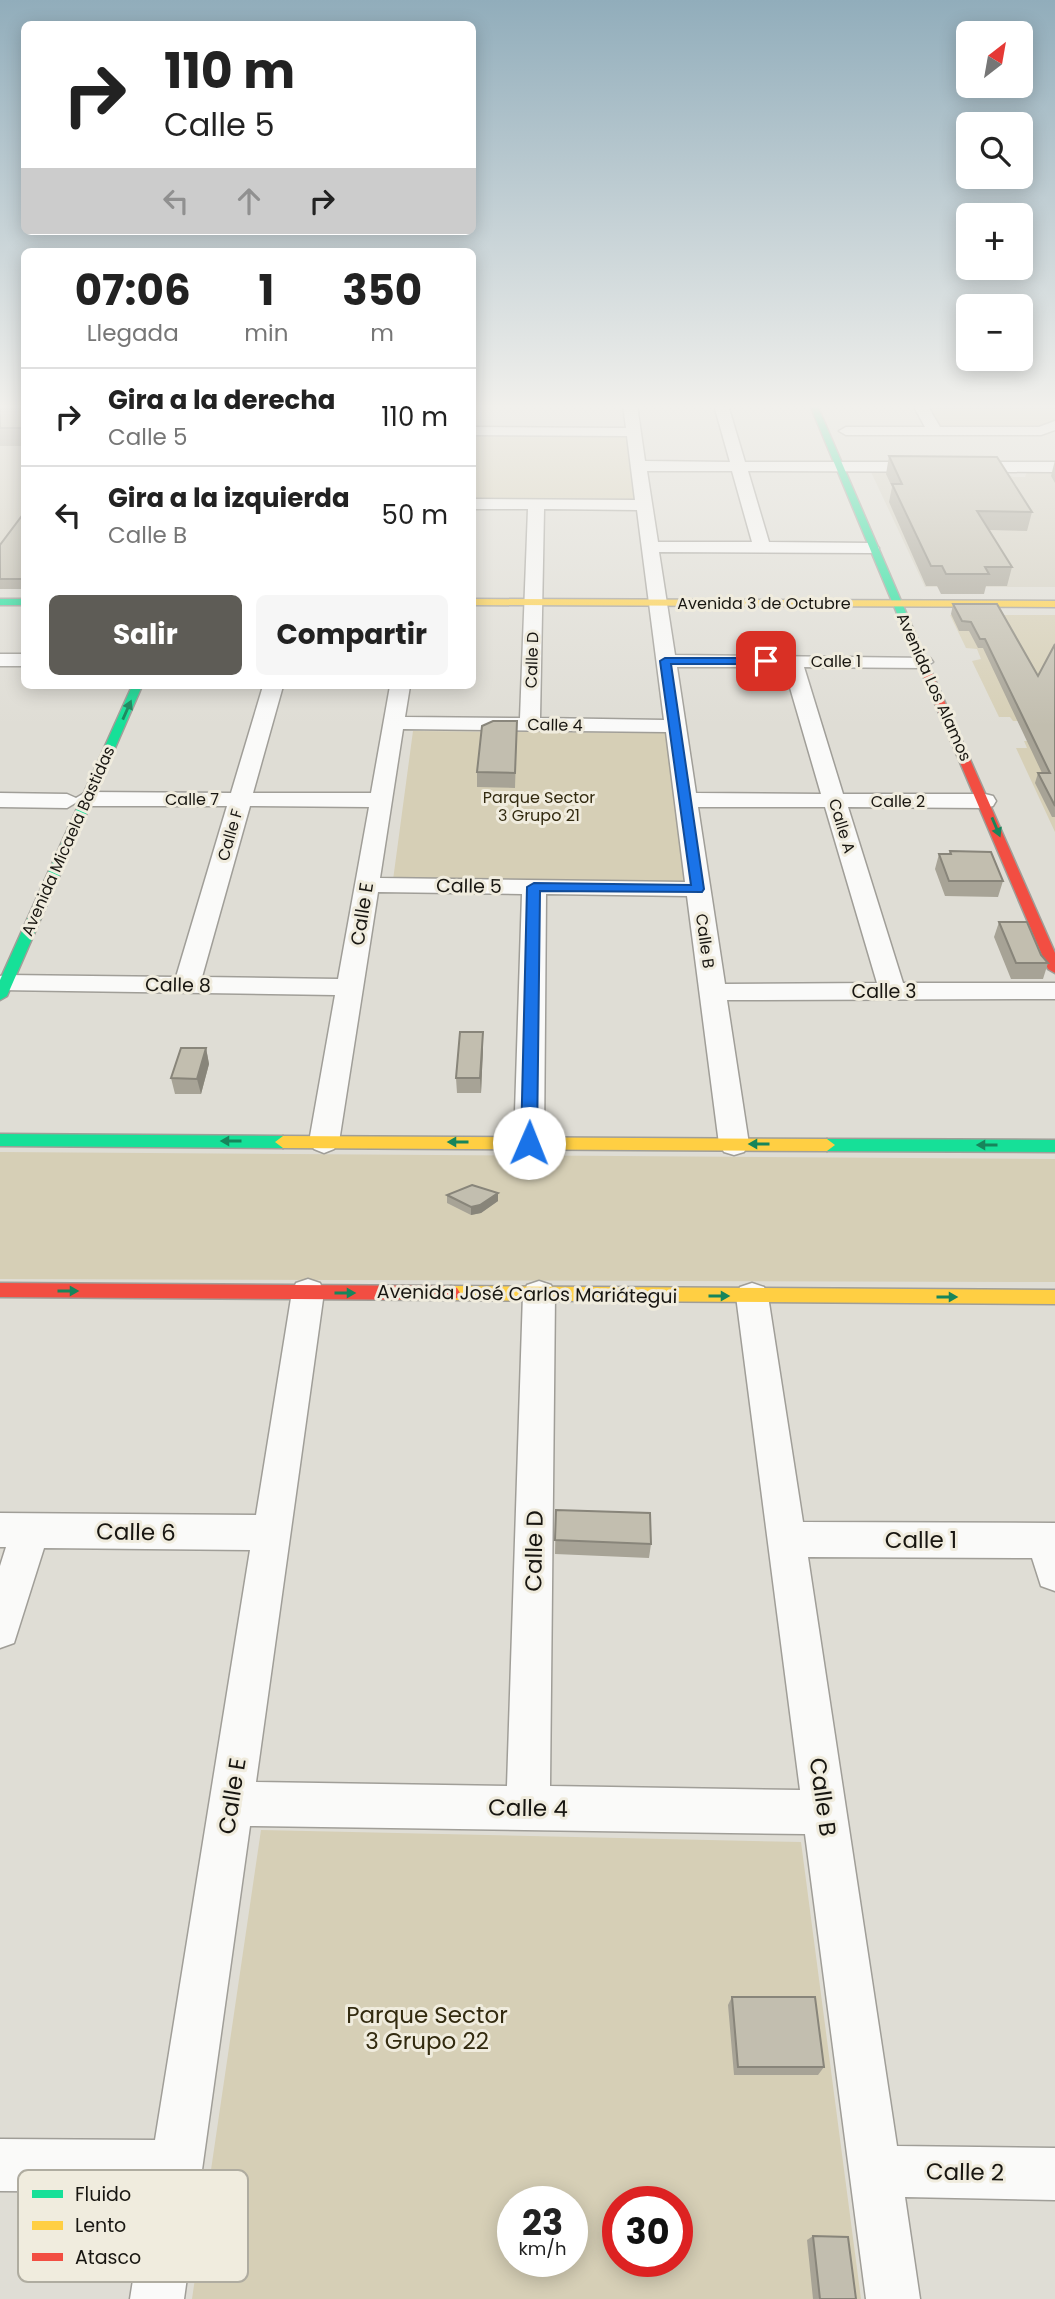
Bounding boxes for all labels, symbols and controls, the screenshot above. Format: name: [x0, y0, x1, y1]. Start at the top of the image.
north arrow: [956, 21, 1032, 98]
map controls: [956, 21, 1033, 371]
text: 110 m: [164, 37, 295, 105]
icon: right: [49, 49, 140, 140]
text: Calle 5: [164, 102, 275, 147]
button: search: [956, 112, 1033, 189]
icon: left: [157, 182, 195, 220]
icon: ahead: [230, 182, 268, 220]
icon: right: [303, 182, 341, 220]
button: +: [956, 203, 1033, 280]
text: 07:06: [75, 261, 191, 320]
text: 1: [259, 261, 274, 320]
text: 350: [342, 261, 422, 320]
button: −: [956, 294, 1033, 371]
text: Llegada: [87, 317, 179, 349]
text: min: [244, 317, 288, 349]
text: m: [370, 317, 394, 349]
text: Gira a la derecha: [108, 382, 336, 418]
icon: right: [49, 398, 87, 436]
text: 110 m: [381, 399, 448, 435]
text: Calle 5: [108, 421, 187, 453]
text: Gira a la izquierda: [108, 480, 350, 516]
icon: left: [49, 496, 87, 534]
text: 50 m: [382, 497, 448, 533]
text: Calle B: [108, 519, 187, 551]
street label: Avenida 3 de Octubre: [677, 592, 851, 615]
button: Salir: [49, 595, 242, 675]
button: Compartir: [256, 595, 448, 675]
street label: Avenida Los Alamos: [891, 609, 977, 765]
street label: Calle D: [520, 631, 544, 689]
pin: [736, 631, 796, 691]
icon: arrive: [747, 642, 785, 680]
street label: Calle 1: [811, 650, 861, 673]
one-way arrow: [122, 699, 133, 720]
street label: Calle 4: [527, 713, 583, 737]
street label: Avenida Micaela Bastidas: [16, 742, 120, 940]
park label: Parque Sector 3 Grupo 21: [483, 786, 595, 827]
street label: Calle 7: [165, 788, 219, 811]
street label: Calle 2: [871, 790, 925, 813]
street label: Calle A: [823, 796, 861, 856]
street label: Calle F: [212, 806, 248, 864]
one-way arrow: [990, 817, 1002, 837]
street label: Calle 5: [436, 872, 502, 900]
street label: Calle E: [344, 881, 380, 947]
street label: Calle B: [690, 912, 720, 970]
street label: Calle 8: [145, 971, 211, 999]
street label: Calle 3: [852, 978, 916, 1005]
position arrow: [492, 1106, 566, 1180]
one-way arrow: [220, 1135, 242, 1147]
one-way arrow: [447, 1136, 469, 1148]
one-way arrow: [748, 1138, 770, 1150]
one-way arrow: [976, 1139, 998, 1151]
street label: Avenida José Carlos Mariátegui: [377, 1278, 677, 1310]
one-way arrow: [57, 1285, 79, 1297]
one-way arrow: [334, 1287, 356, 1298]
one-way arrow: [708, 1290, 730, 1302]
one-way arrow: [936, 1291, 958, 1303]
street label: Calle D: [517, 1510, 551, 1592]
street label: Calle 6: [96, 1515, 176, 1549]
street label: Calle 1: [885, 1524, 957, 1556]
street label: Calle E: [210, 1756, 254, 1836]
street label: Calle B: [802, 1756, 844, 1838]
street label: Calle 4: [488, 1791, 568, 1825]
park label: Parque Sector 3 Grupo 22: [346, 1999, 508, 2057]
street label: Calle 2: [926, 2155, 1004, 2189]
legend: [18, 2170, 248, 2282]
text: Fluido: [75, 2181, 131, 2208]
speed limit sign: 30: [602, 2186, 693, 2277]
text: 23: [522, 2198, 563, 2247]
text: Lento: [75, 2212, 126, 2239]
text: km/h: [519, 2236, 566, 2261]
text: Atasco: [75, 2244, 141, 2271]

